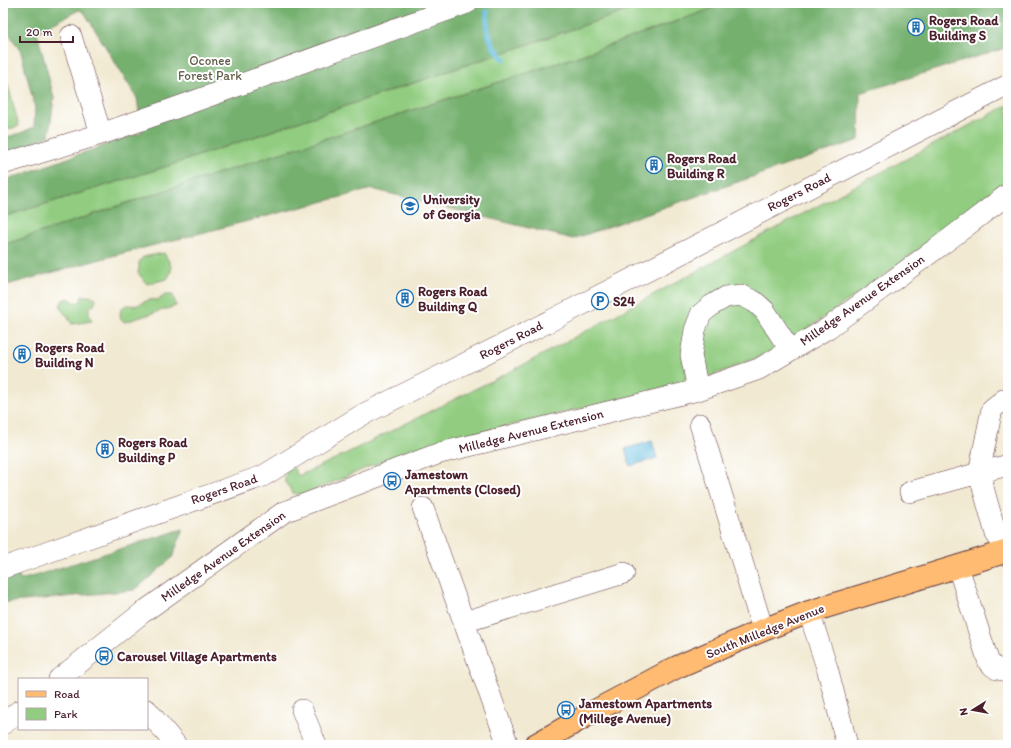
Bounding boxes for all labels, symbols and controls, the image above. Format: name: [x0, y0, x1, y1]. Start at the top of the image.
place label: Rogers Road Building S: [929, 13, 999, 44]
building icon: Rogers Road Building S: [906, 17, 926, 37]
scale bar: [20, 18, 73, 44]
text: 20 m: [26, 25, 53, 39]
park label: Oconee Forest Park: [178, 53, 242, 83]
place label: Rogers Road Building R: [667, 151, 737, 182]
building icon: Rogers Road Building R: [644, 155, 664, 175]
street label: Rogers Road: [765, 170, 833, 214]
place label: University of Georgia: [423, 192, 481, 223]
school or university icon: University of Georgia: [400, 196, 420, 216]
street label: Milledge Avenue Extension: [797, 251, 927, 349]
place label: Rogers Road Building Q: [418, 284, 488, 315]
building icon: Rogers Road Building Q: [395, 288, 415, 308]
parking icon: S24: [590, 291, 610, 311]
place label: S24: [613, 294, 635, 309]
street label: Rogers Road: [477, 318, 545, 362]
place label: Rogers Road Building N: [35, 340, 105, 371]
building icon: Rogers Road Building N: [12, 344, 32, 364]
street label: Milledge Avenue Extension: [457, 406, 605, 456]
place label: Rogers Road Building P: [118, 435, 188, 466]
building icon: Rogers Road Building P: [95, 439, 115, 459]
place label: Jamestown Apartments (Closed): [404, 467, 521, 498]
street label: Rogers Road: [189, 471, 259, 507]
bus stop icon: Jamestown Apartments (Closed): [382, 471, 402, 491]
street label: Milledge Avenue Extension: [158, 507, 288, 605]
street label: South Milledge Avenue: [704, 600, 826, 662]
bus stop icon: Carousel Village Apartments: [94, 646, 114, 666]
place label: Carousel Village Apartments: [117, 649, 277, 665]
legend: [18, 678, 148, 730]
text: Road: [54, 687, 80, 701]
north arrow: [953, 690, 993, 730]
place label: Jamestown Apartments (Millege Avenue): [578, 696, 712, 727]
bus stop icon: Jamestown Apartments (Millege Avenue): [556, 700, 576, 720]
text: Park: [54, 707, 78, 721]
text: N: [957, 707, 971, 717]

